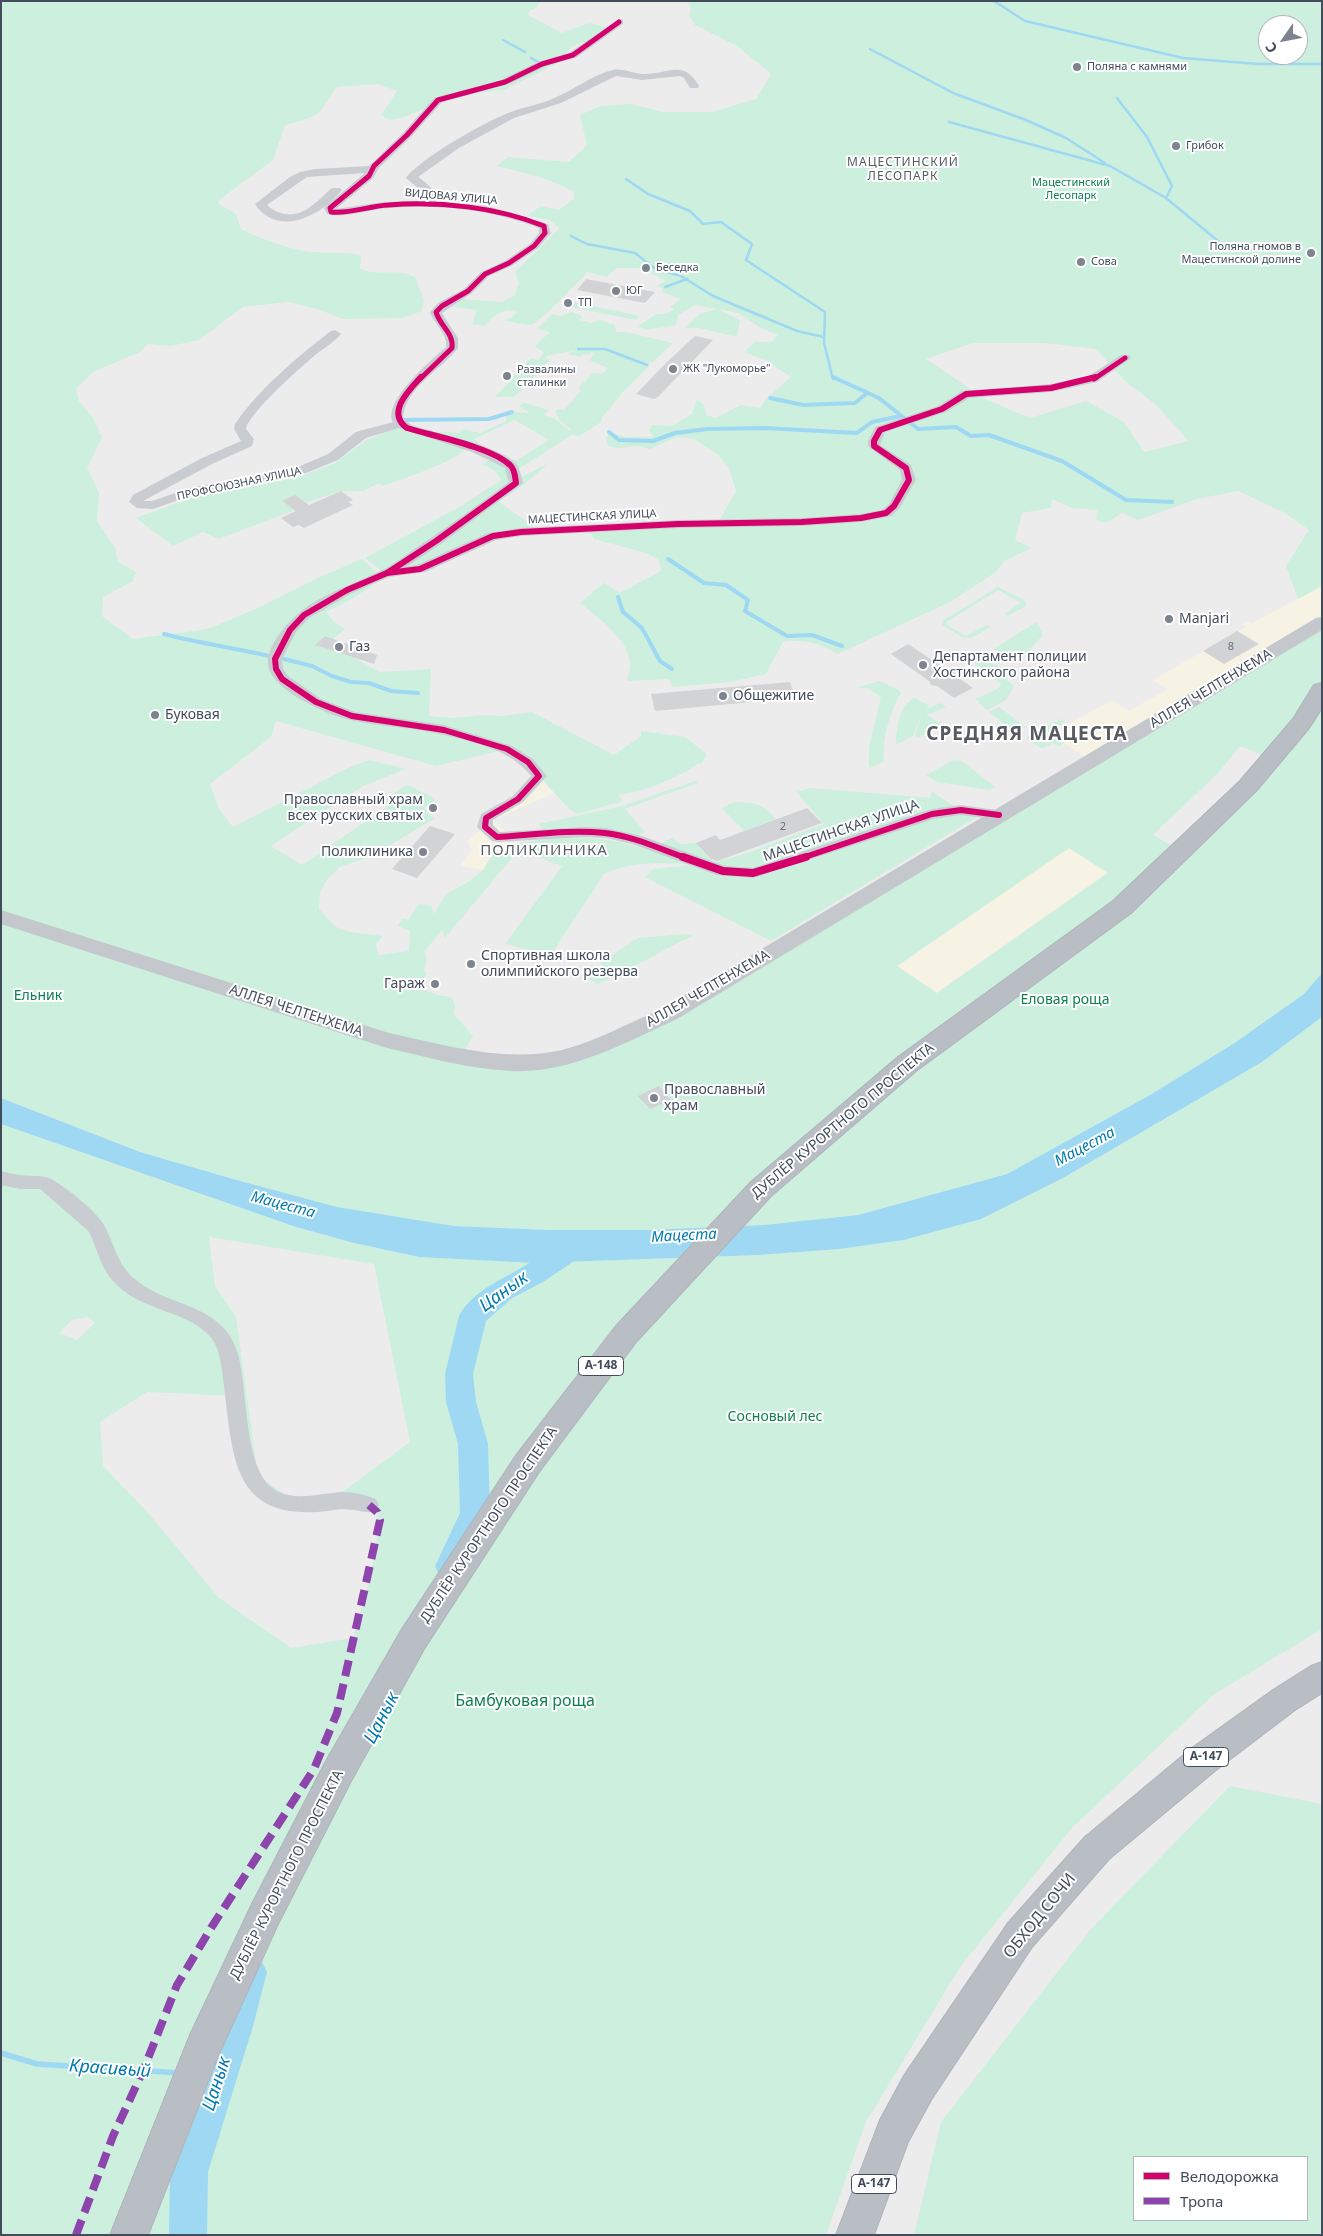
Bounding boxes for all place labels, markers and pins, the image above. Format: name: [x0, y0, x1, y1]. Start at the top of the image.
place label: Поляна с камнями: [1087, 60, 1187, 74]
marker: Поляна с камнями: [1071, 61, 1083, 73]
place label: Грибок: [1186, 139, 1224, 153]
marker: Грибок: [1170, 140, 1182, 152]
place label: Поляна гномов в Мацестинской долине: [1181, 240, 1301, 266]
marker: Поляна гномов в Мацестинской долине: [1305, 247, 1317, 259]
place label: Сова: [1091, 255, 1117, 269]
marker: Сова: [1075, 256, 1087, 268]
place label: Беседка: [656, 261, 698, 275]
marker: Беседка: [640, 262, 652, 274]
place label: ЮГ: [626, 284, 643, 298]
marker: ЮГ: [610, 285, 622, 297]
place label: ТП: [578, 296, 592, 310]
marker: ТП: [562, 297, 574, 309]
place label: ЖК "Лукоморье": [683, 362, 770, 376]
place label: Развалины сталинки: [517, 363, 576, 389]
marker: ЖК "Лукоморье": [667, 363, 679, 375]
marker: Развалины сталинки: [501, 370, 513, 382]
place label: Manjari: [1179, 611, 1229, 627]
marker: Manjari: [1163, 613, 1175, 625]
place label: Газ: [349, 639, 370, 655]
marker: Газ: [333, 641, 345, 653]
place label: Департамент полиции Хостинского района: [933, 649, 1087, 682]
marker: Департамент полиции Хостинского района: [917, 659, 929, 671]
place label: Общежитие: [733, 688, 814, 704]
marker: Общежитие: [717, 690, 729, 702]
place label: Буковая: [165, 707, 220, 723]
marker: Буковая: [149, 709, 161, 721]
place label: Православный храм всех русских святых: [284, 792, 423, 824]
marker: Православный храм всех русских святых: [427, 802, 439, 814]
place label: Поликлиника: [321, 844, 413, 860]
marker: Поликлиника: [417, 846, 429, 858]
place label: Спортивная школа олимпийского резерва: [481, 948, 638, 980]
marker: Спортивная школа олимпийского резерва: [465, 958, 477, 970]
place label: Гараж: [384, 976, 425, 992]
marker: Гараж: [429, 978, 441, 990]
place label: Православный храм: [664, 1082, 765, 1114]
marker: Православный храм: [648, 1092, 660, 1104]

